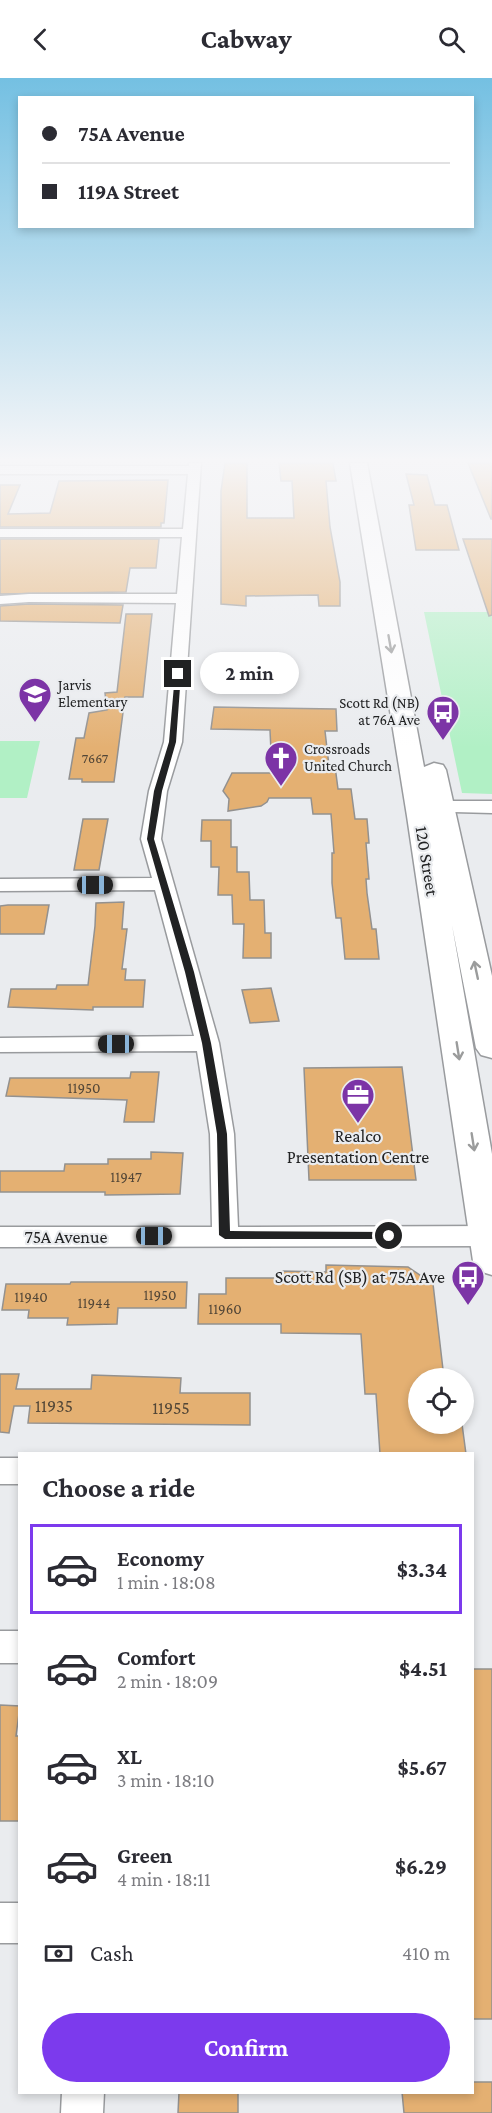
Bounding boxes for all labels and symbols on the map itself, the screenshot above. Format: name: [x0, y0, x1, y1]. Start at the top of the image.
one-way arrow: [384, 634, 395, 654]
callout: 2 min: [199, 653, 298, 695]
route end: [164, 660, 191, 687]
school or university icon: Jarvis Elementary: [17, 676, 53, 723]
place label: Jarvis Elementary: [56, 677, 128, 711]
bus stop icon: Scott Rd (NB) at 76A Ave: [425, 694, 461, 741]
place label: Scott Rd (NB) at 76A Ave: [339, 695, 420, 728]
church icon: Crossroads United Church: [263, 740, 299, 787]
place label: Crossroads United Church: [304, 741, 392, 774]
house number: 7667: [82, 750, 109, 766]
street label: 120 Street: [412, 825, 443, 898]
car: [77, 876, 113, 894]
one-way arrow: [470, 961, 481, 980]
car: [98, 1035, 134, 1053]
one-way arrow: [453, 1041, 464, 1060]
office icon: Realco Presentation Centre: [340, 1077, 376, 1124]
house number: 11950: [68, 1080, 101, 1096]
place label: Realco Presentation Centre: [287, 1126, 429, 1167]
one-way arrow: [468, 1132, 479, 1151]
house number: 11947: [110, 1169, 142, 1185]
route start: [375, 1222, 402, 1249]
street label: 75A Avenue: [25, 1227, 108, 1247]
car: [136, 1227, 172, 1245]
bus stop icon: Scott Rd (SB) at 75A Ave: [450, 1259, 486, 1306]
place label: Scott Rd (SB) at 75A Ave: [275, 1267, 445, 1288]
house number: 11950: [144, 1287, 177, 1303]
house number: 11940: [14, 1289, 48, 1305]
house number: 11944: [78, 1295, 110, 1311]
house number: 11960: [208, 1301, 242, 1317]
house number: 11935: [35, 1396, 73, 1416]
house number: 11955: [152, 1398, 190, 1418]

